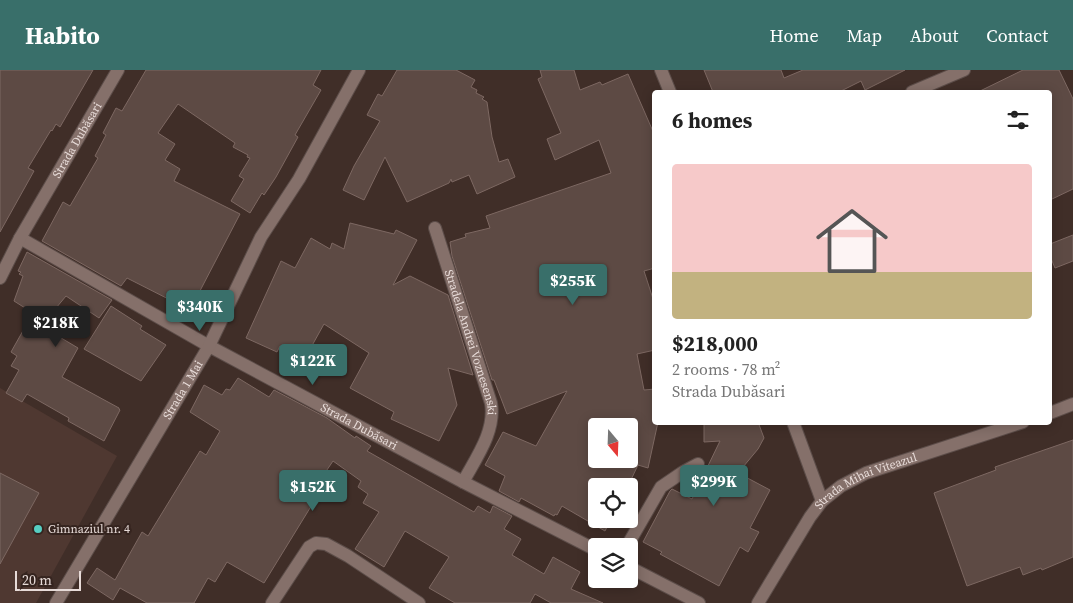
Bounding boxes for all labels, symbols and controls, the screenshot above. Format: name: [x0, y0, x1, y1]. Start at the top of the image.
text: Habito: [25, 19, 100, 52]
text: Home: [770, 23, 819, 48]
text: Map: [847, 23, 882, 48]
text: About: [910, 23, 958, 48]
text: Contact: [986, 23, 1048, 48]
street label: Strada Dubăsari: [49, 99, 106, 181]
text: 6 homes: [672, 106, 752, 135]
icon: filters: [1004, 106, 1032, 134]
icon: home: [807, 196, 897, 286]
pin: $255K: [538, 264, 608, 306]
street label: Stradela Andrei Voznesenski: [441, 267, 500, 416]
text: $255K: [550, 269, 596, 291]
pin: $340K: [165, 290, 235, 332]
text: $340K: [177, 295, 223, 317]
pin: $218K: [21, 306, 91, 348]
text: $218K: [33, 311, 79, 333]
text: $218,000: [672, 329, 758, 358]
pin: $122K: [278, 344, 348, 386]
text: $122K: [290, 349, 336, 371]
street label: Strada 1 Mai: [159, 357, 207, 422]
text: 2 rooms · 78 m²: [672, 358, 780, 380]
text: Strada Dubăsari: [672, 380, 785, 402]
street label: Strada Dubăsari: [318, 399, 401, 454]
north arrow: [588, 418, 638, 468]
map controls: [588, 418, 638, 588]
street label: Strada Mihai Viteazul: [811, 449, 919, 512]
pin: $299K: [679, 464, 749, 507]
pin: $152K: [278, 470, 348, 512]
text: $299K: [691, 470, 737, 492]
text: $152K: [290, 475, 336, 497]
button: locate: [588, 478, 638, 528]
place label: Gimnaziul nr. 4: [48, 521, 130, 537]
marker: Gimnaziul nr. 4: [32, 523, 44, 535]
button: layers: [588, 538, 638, 588]
scale bar: [15, 568, 81, 591]
text: 20 m: [22, 570, 52, 590]

